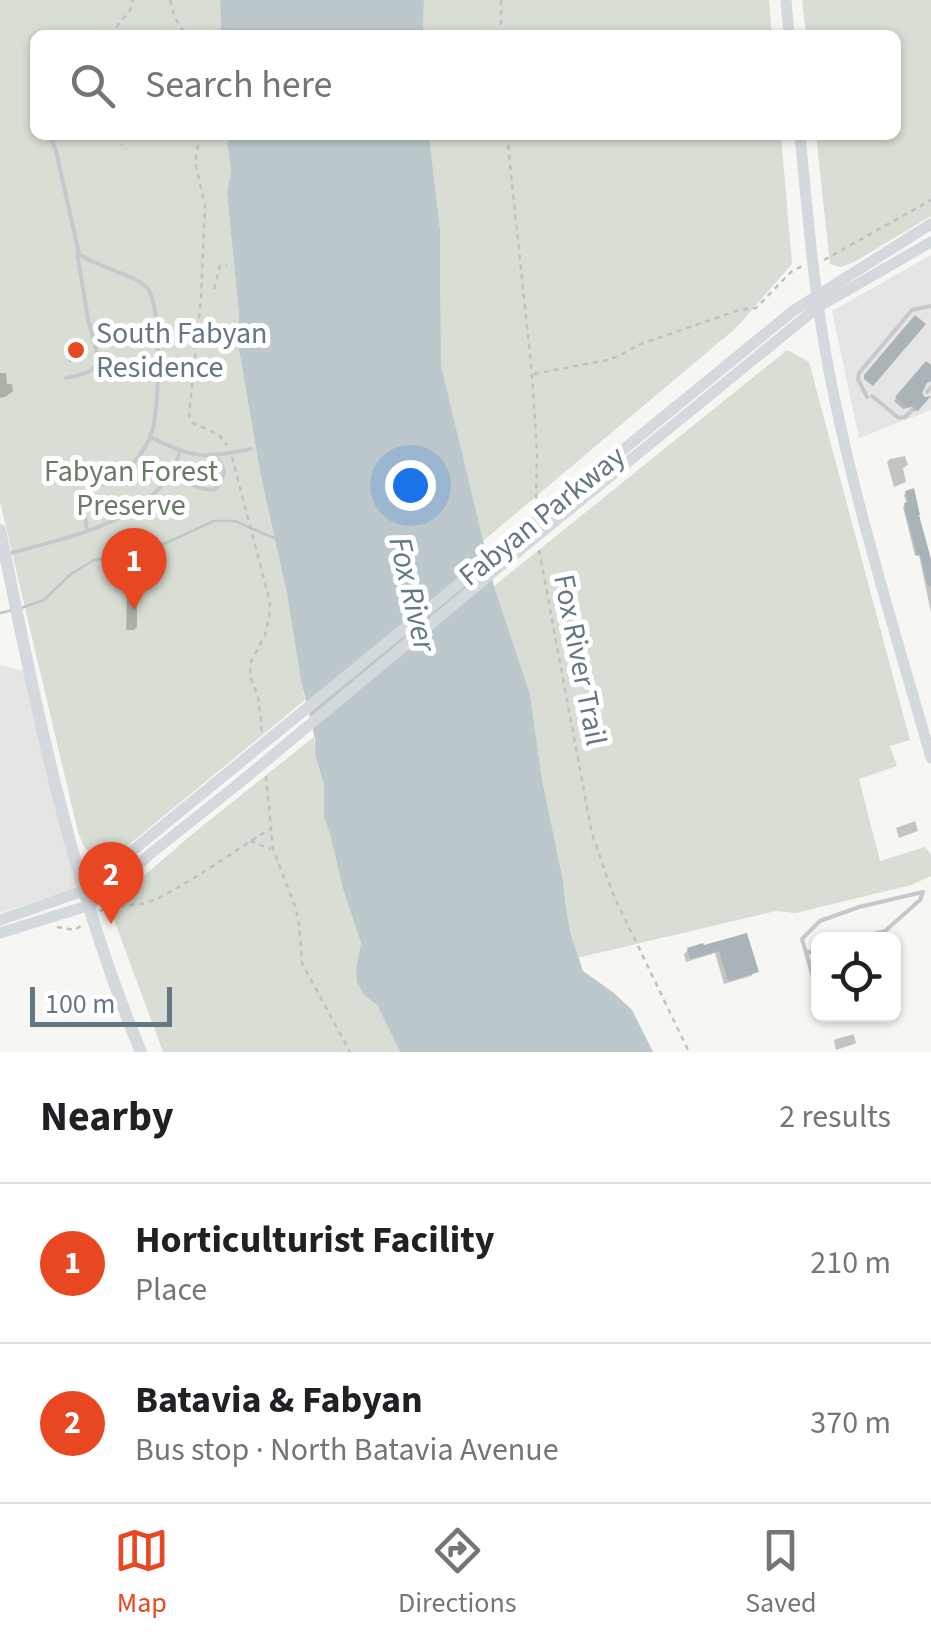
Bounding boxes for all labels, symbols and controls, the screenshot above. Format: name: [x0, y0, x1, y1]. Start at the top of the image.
search box: [30, 30, 901, 140]
icon: search: [65, 58, 120, 113]
text: Search here: [145, 58, 332, 112]
place label: South Fabyan Residence: [96, 312, 267, 389]
marker: South Fabyan Residence: [65, 339, 87, 361]
street label: Fabyan Parkway: [450, 435, 634, 597]
park label: Fabyan Forest Preserve: [44, 450, 218, 527]
your location: [385, 460, 436, 511]
pin: 1: [102, 528, 166, 610]
water label: Fox River: [376, 532, 448, 658]
street label: Fox River Trail: [542, 571, 618, 749]
pin: 2: [78, 842, 144, 924]
map controls: [811, 932, 901, 1022]
button: locate: [811, 932, 901, 1022]
scale bar: [30, 982, 172, 1026]
text: 100 m: [45, 984, 116, 1024]
text: Nearby: [40, 1087, 174, 1147]
text: 2 results: [779, 1094, 891, 1140]
text: Horticulturist Facility: [135, 1213, 495, 1267]
text: 1: [64, 1240, 81, 1286]
text: 210 m: [810, 1240, 891, 1286]
text: Place: [135, 1267, 207, 1313]
text: Batavia & Fabyan: [135, 1373, 423, 1427]
text: 2: [64, 1400, 81, 1446]
text: 370 m: [810, 1400, 891, 1446]
text: Bus stop · North Batavia Avenue: [135, 1427, 559, 1473]
tab: Map: [114, 1523, 169, 1623]
tab: Directions: [398, 1523, 517, 1623]
tab: Saved: [745, 1523, 817, 1623]

